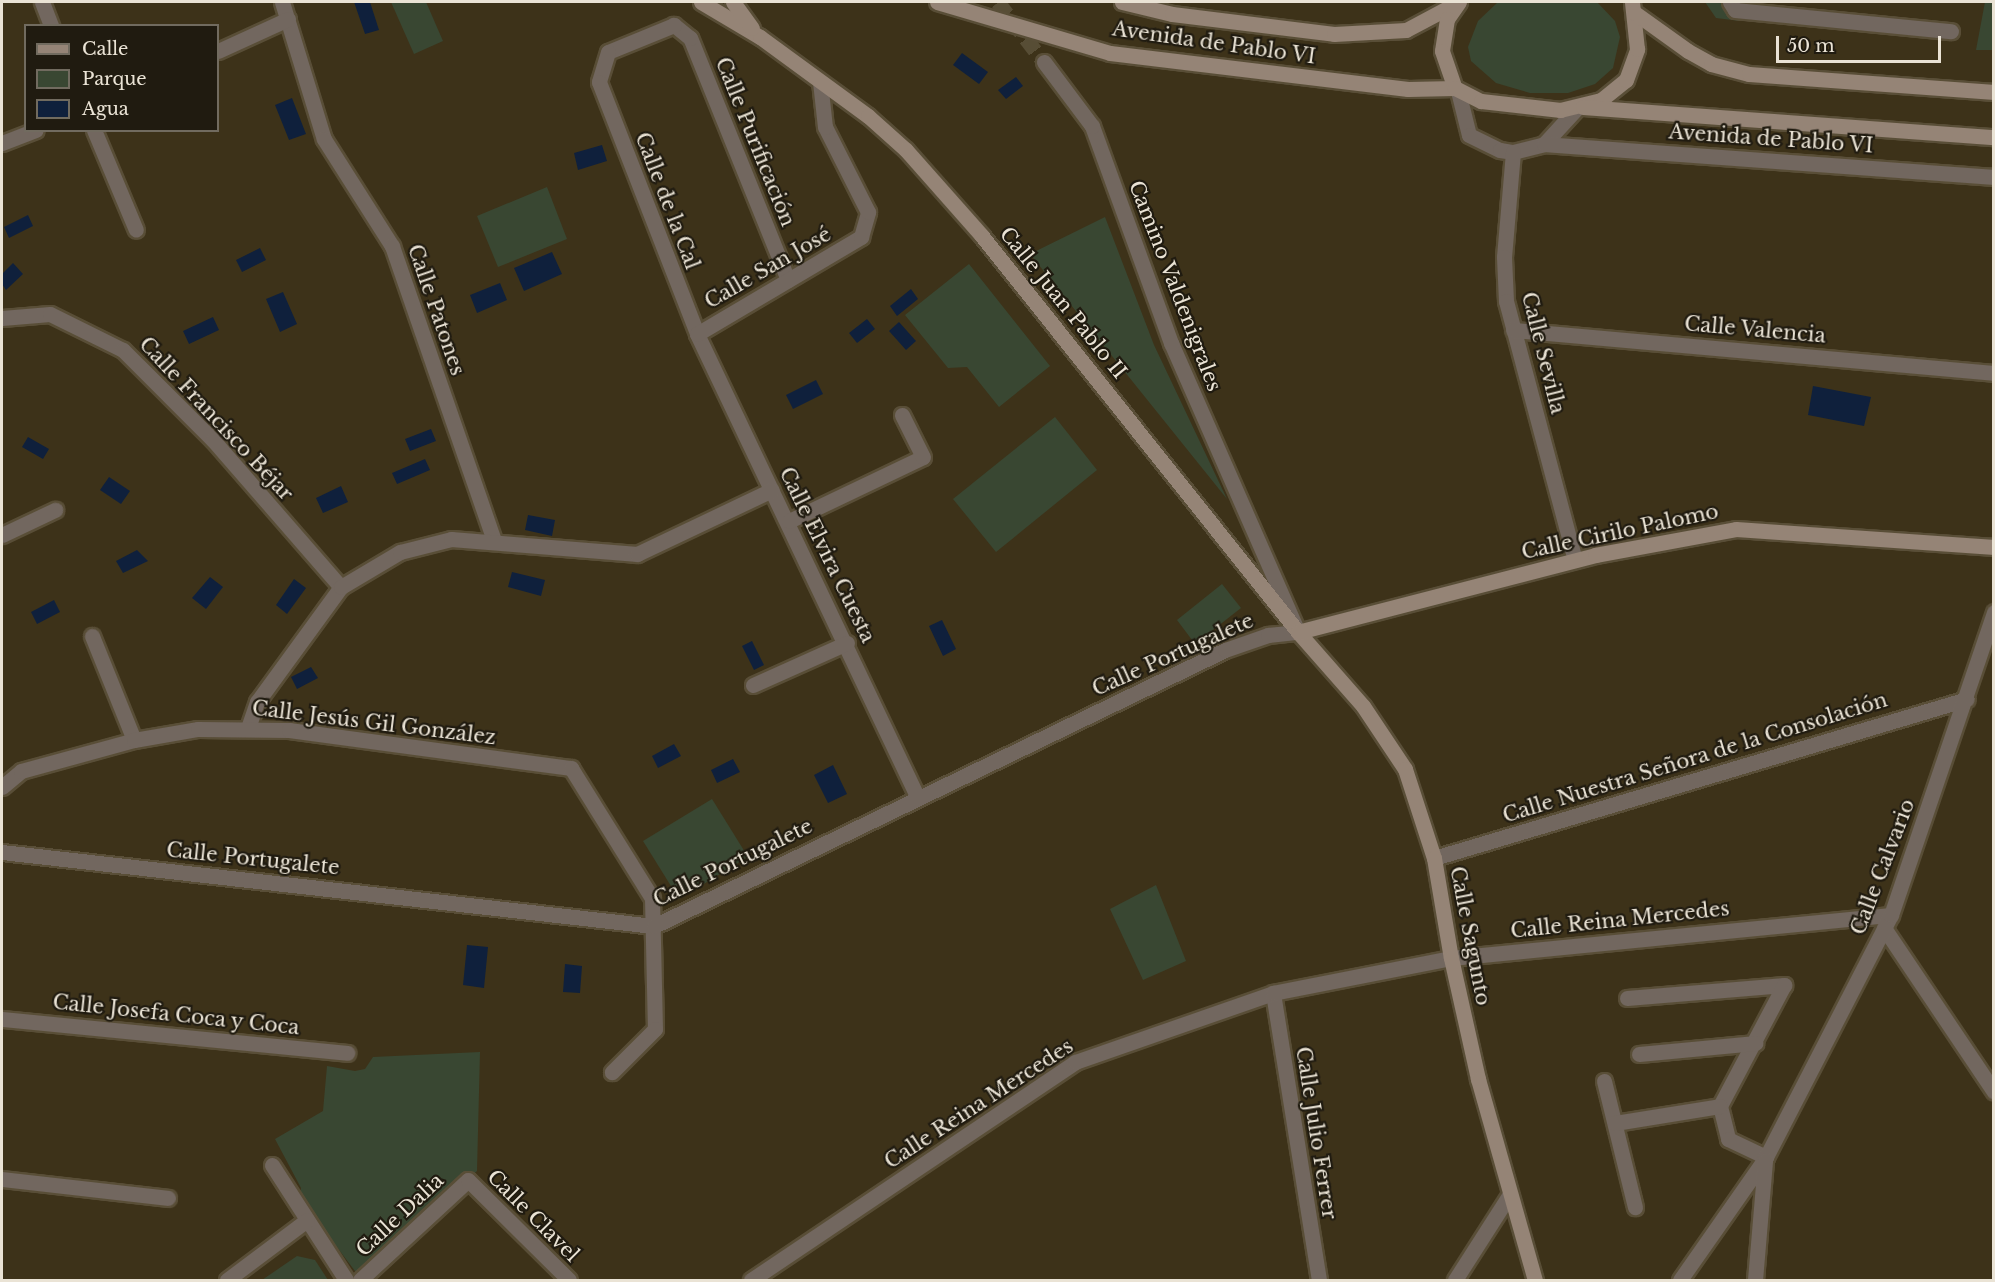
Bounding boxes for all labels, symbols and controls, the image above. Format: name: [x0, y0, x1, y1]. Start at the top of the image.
street label: Avenida de Pablo VI: [1110, 17, 1318, 69]
legend: [24, 24, 219, 132]
scale bar: [1779, 24, 1944, 62]
text: 50 m: [1787, 35, 1835, 57]
text: Calle: [82, 38, 128, 60]
street label: Calle Purificación: [710, 54, 800, 230]
text: Parque: [82, 68, 147, 90]
text: Agua: [82, 98, 129, 120]
street label: Avenida de Pablo VI: [1667, 120, 1875, 158]
street label: Calle de la Cal: [630, 129, 704, 273]
street label: Camino Valdenigrales: [1124, 177, 1226, 395]
street label: Calle San José: [701, 222, 835, 314]
street label: Calle Juan Pablo II: [994, 222, 1132, 384]
street label: Calle Patones: [402, 241, 470, 379]
street label: Calle Sevilla: [1516, 290, 1570, 416]
street label: Calle Valencia: [1683, 312, 1827, 348]
street label: Calle Francisco Béjar: [134, 332, 298, 506]
street label: Calle Elvira Cuesta: [774, 463, 880, 647]
street label: Calle Cirilo Palomo: [1519, 499, 1721, 565]
street label: Calle Portugalete: [1089, 609, 1257, 701]
street label: Calle Nuestra Señora de la Consolación: [1500, 688, 1890, 828]
street label: Calle Jesús Gil González: [251, 696, 497, 750]
street label: Calle Calvario: [1846, 796, 1920, 938]
street label: Calle Portugalete: [650, 814, 816, 912]
street label: Calle Portugalete: [165, 838, 341, 880]
street label: Calle Sagunto: [1445, 864, 1495, 1008]
street label: Calle Reina Mercedes: [1509, 897, 1731, 943]
street label: Calle Josefa Coca y Coca: [51, 990, 301, 1040]
street label: Calle Reina Mercedes: [880, 1034, 1078, 1174]
street label: Calle Julio Ferrer: [1291, 1045, 1341, 1221]
street label: Calle Clavel: [482, 1165, 584, 1267]
street label: Calle Dalia: [351, 1169, 449, 1261]

